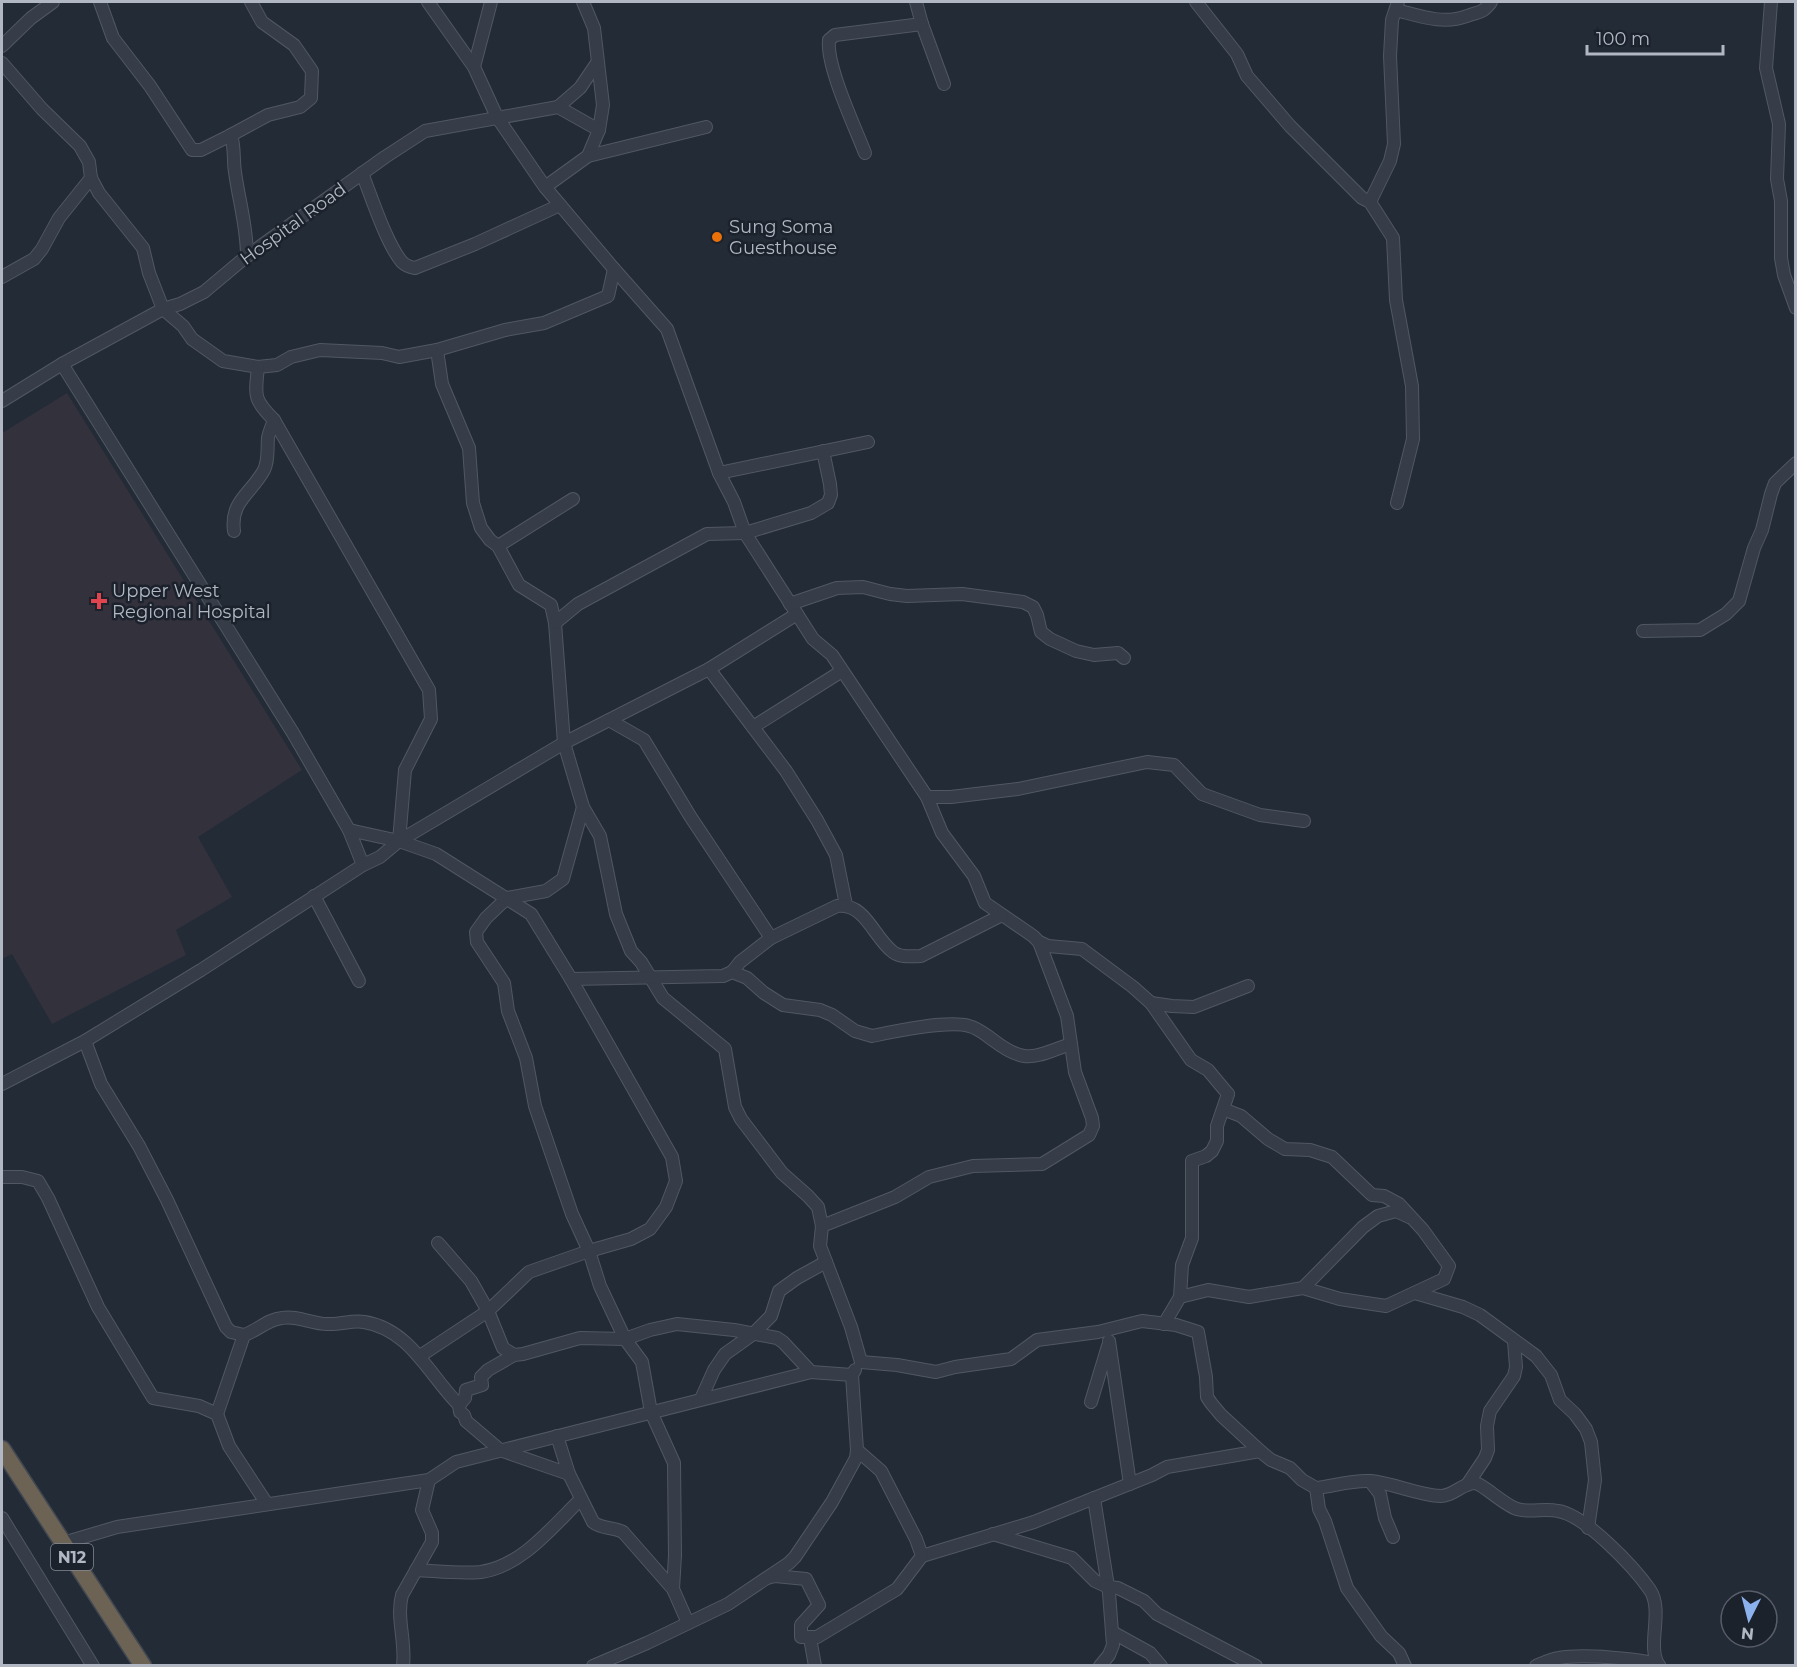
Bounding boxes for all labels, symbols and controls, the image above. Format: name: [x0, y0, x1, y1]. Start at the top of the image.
scale bar: [1587, 18, 1724, 56]
text: 100 m: [1596, 28, 1650, 50]
street label: Hospital Road: [236, 178, 350, 270]
place label: Sung Soma Guesthouse: [729, 216, 837, 259]
marker: Sung Soma Guesthouse: [710, 230, 724, 244]
place label: Upper West Regional Hospital: [112, 580, 271, 623]
marker: Upper West Regional Hospital: [90, 592, 108, 610]
road number: N12: [51, 1544, 93, 1570]
north arrow: [1719, 1589, 1779, 1649]
text: N: [1740, 1623, 1755, 1644]

